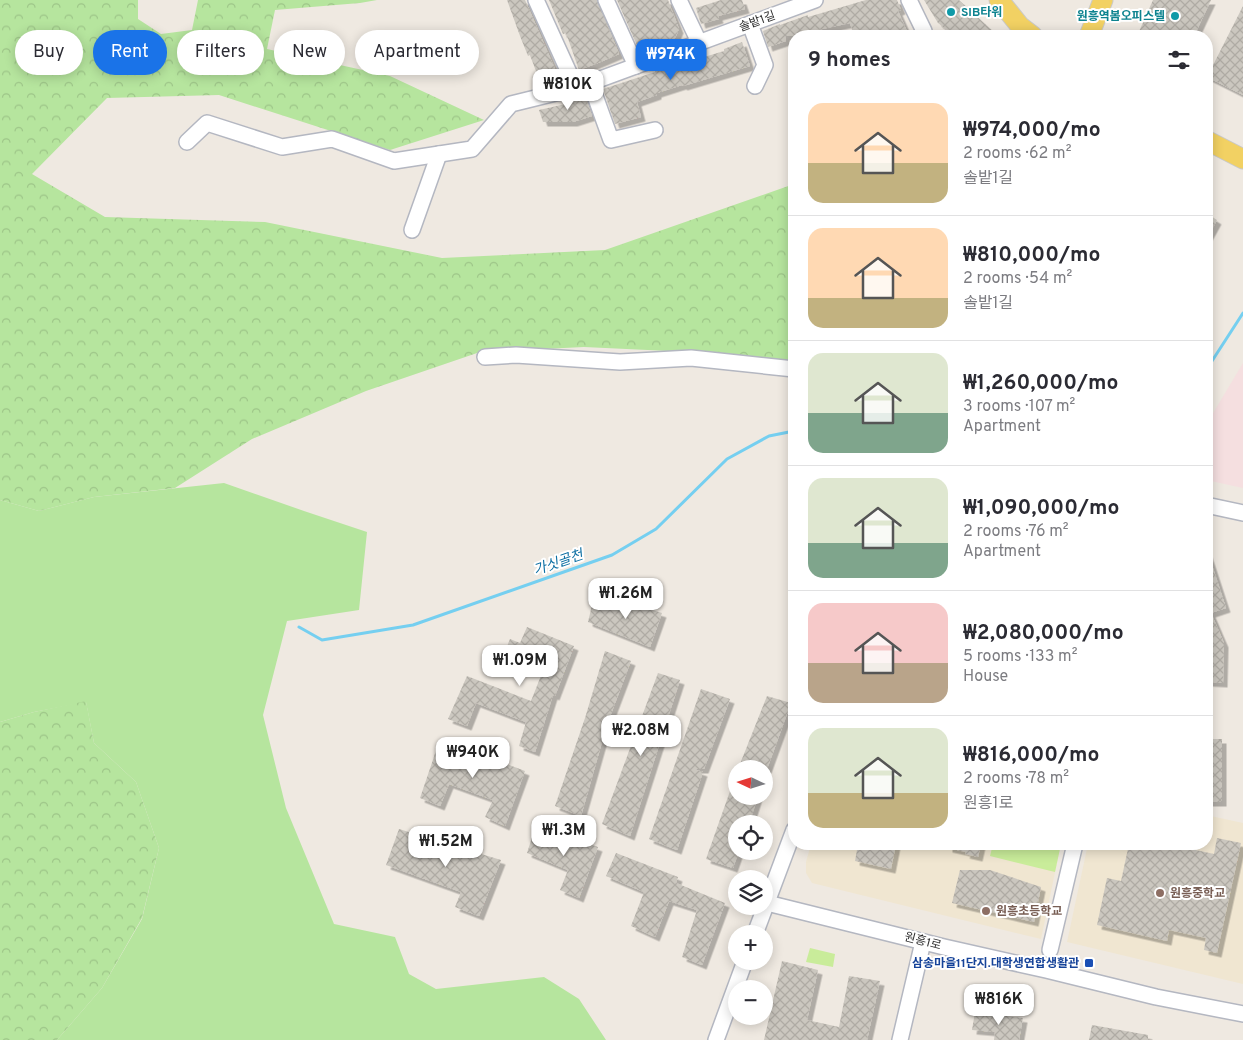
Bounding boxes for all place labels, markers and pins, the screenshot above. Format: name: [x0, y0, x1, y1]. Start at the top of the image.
place label: SIB타워: [961, 5, 1002, 21]
marker: SIB타워: [945, 6, 957, 18]
place label: 원흥역봄오피스텔: [1077, 9, 1165, 25]
marker: 원흥역봄오피스텔: [1169, 10, 1181, 22]
pin: ₩974K: [636, 38, 706, 81]
pin: ₩810K: [533, 68, 603, 111]
pin: ₩1.26M: [585, 578, 667, 620]
pin: ₩1.09M: [479, 644, 561, 687]
pin: ₩2.08M: [600, 714, 682, 757]
pin: ₩940K: [438, 736, 508, 779]
pin: ₩1.3M: [529, 814, 599, 857]
pin: ₩1.52M: [405, 826, 487, 868]
place label: 원흥중학교: [1170, 886, 1225, 902]
marker: 원흥중학교: [1154, 887, 1166, 899]
place label: 원흥초등학교: [996, 904, 1062, 920]
marker: 원흥초등학교: [980, 905, 992, 917]
place label: 삼송마을11단지.대학생연합생활관: [912, 956, 1079, 972]
marker: 삼송마을11단지.대학생연합생활관: [1083, 957, 1095, 969]
pin: ₩816K: [964, 984, 1034, 1026]

